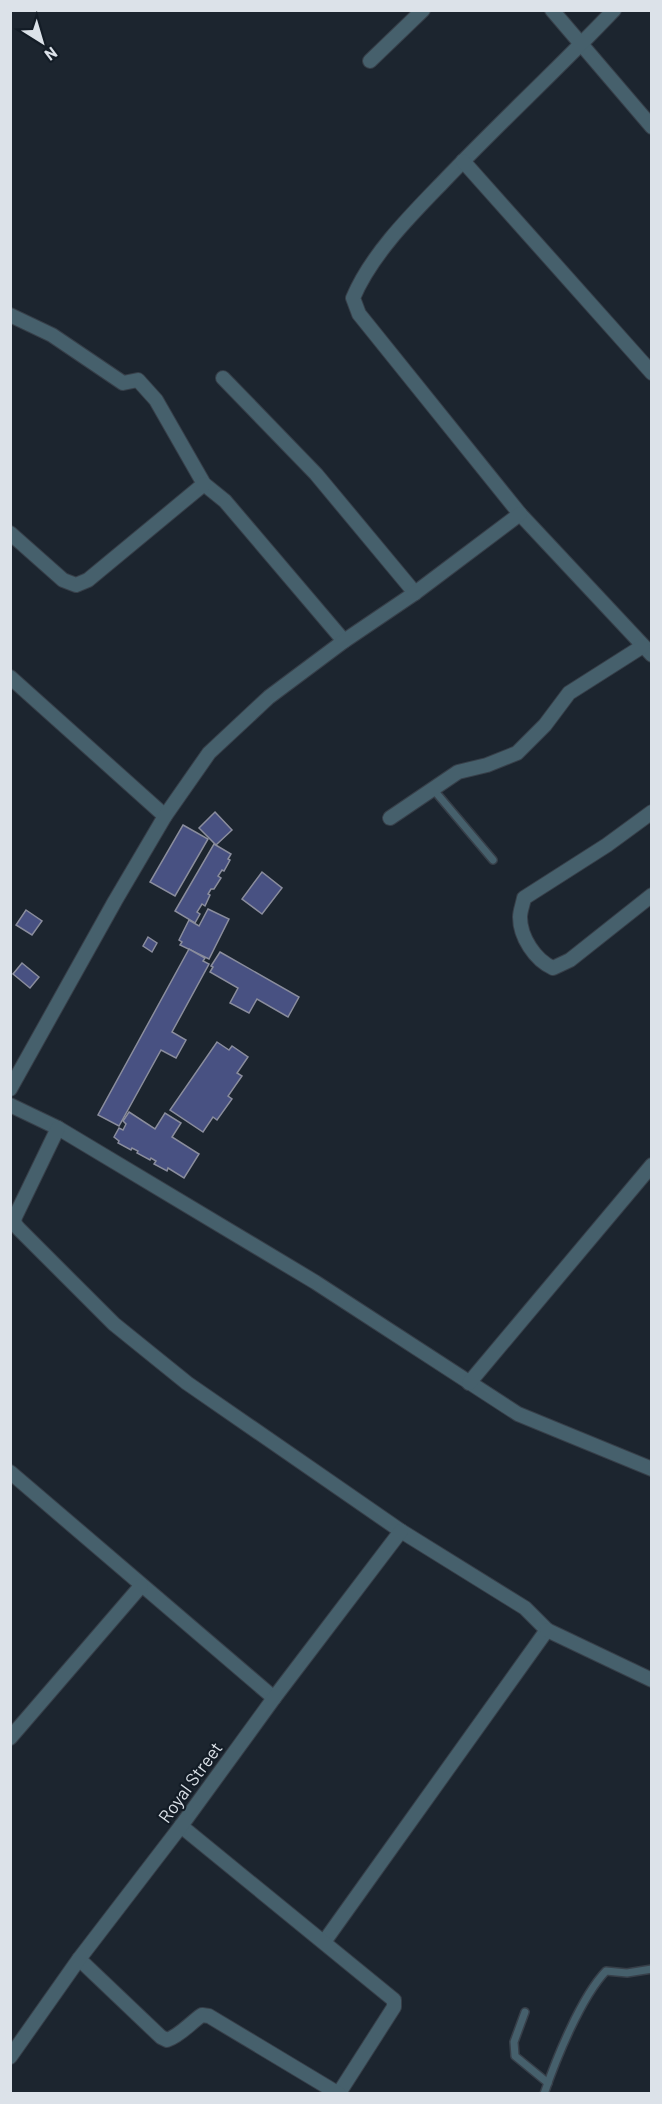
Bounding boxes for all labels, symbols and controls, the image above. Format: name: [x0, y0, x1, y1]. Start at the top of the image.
north arrow: [12, 12, 72, 72]
text: N: [41, 44, 61, 65]
street label: Royal Street: [153, 1737, 227, 1827]

